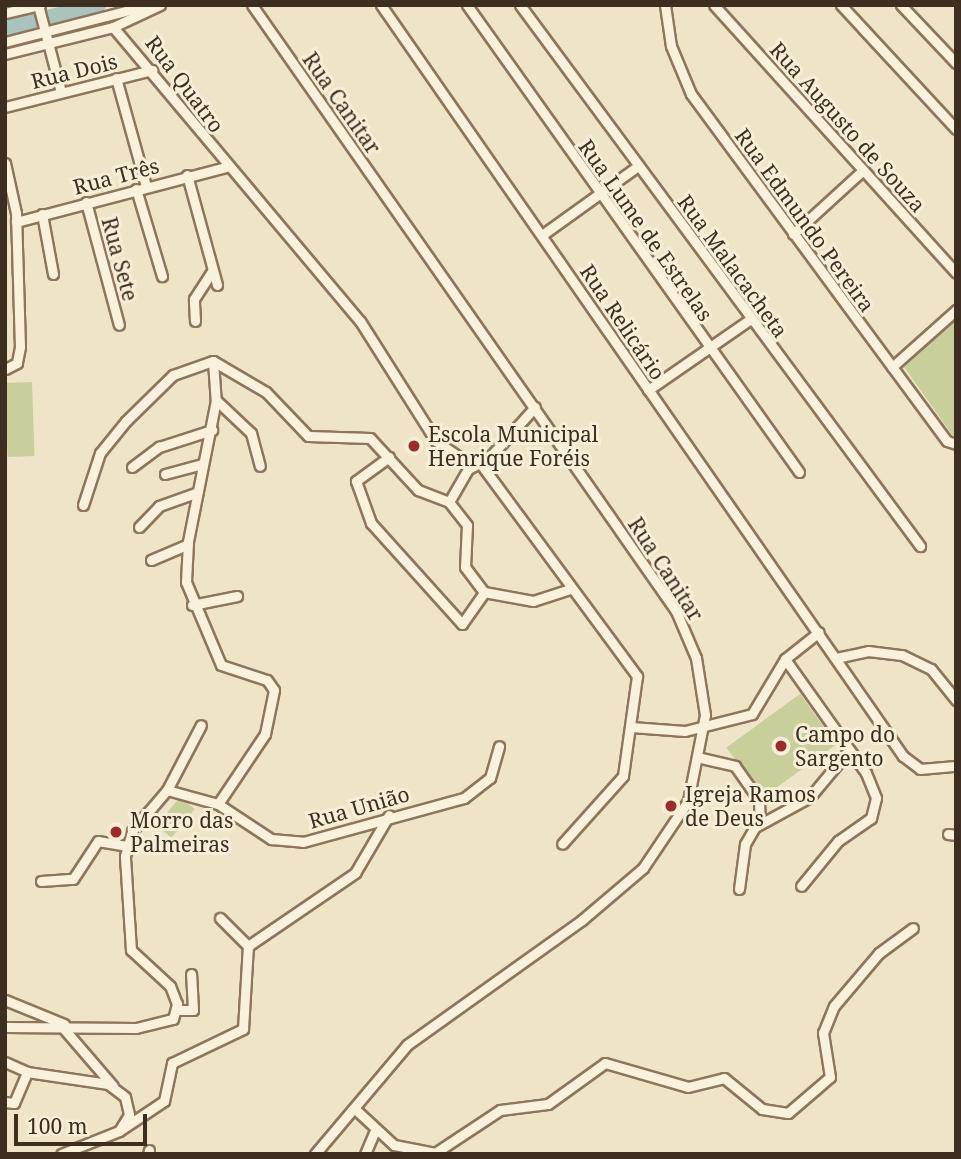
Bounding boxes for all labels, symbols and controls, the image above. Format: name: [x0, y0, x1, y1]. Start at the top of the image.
street label: Rua Quatro: [140, 31, 230, 137]
street label: Rua Augusto de Souza: [765, 37, 931, 217]
street label: Rua Canitar: [298, 47, 386, 159]
street label: Rua Dois: [28, 48, 120, 94]
street label: Rua Edmundo Pereira: [730, 123, 880, 317]
street label: Rua Lume de Estrelas: [574, 134, 718, 326]
street label: Rua Três: [70, 152, 162, 200]
street label: Rua Malacacheta: [673, 190, 793, 342]
street label: Rua Sete: [97, 214, 143, 304]
street label: Rua Relicário: [575, 260, 671, 384]
place label: Escola Municipal Henrique Foréis: [428, 421, 598, 471]
marker: Escola Municipal Henrique Foréis: [406, 438, 422, 454]
street label: Rua Canitar: [623, 512, 709, 626]
place label: Campo do Sargento: [795, 721, 895, 771]
marker: Campo do Sargento: [773, 738, 789, 754]
street label: Rua União: [306, 781, 412, 833]
place label: Igreja Ramos de Deus: [685, 781, 816, 831]
marker: Igreja Ramos de Deus: [663, 798, 679, 814]
place label: Morro das Palmeiras: [130, 807, 233, 857]
marker: Morro das Palmeiras: [108, 824, 124, 840]
scale bar: [18, 1100, 150, 1144]
text: 100 m: [27, 1112, 88, 1140]

